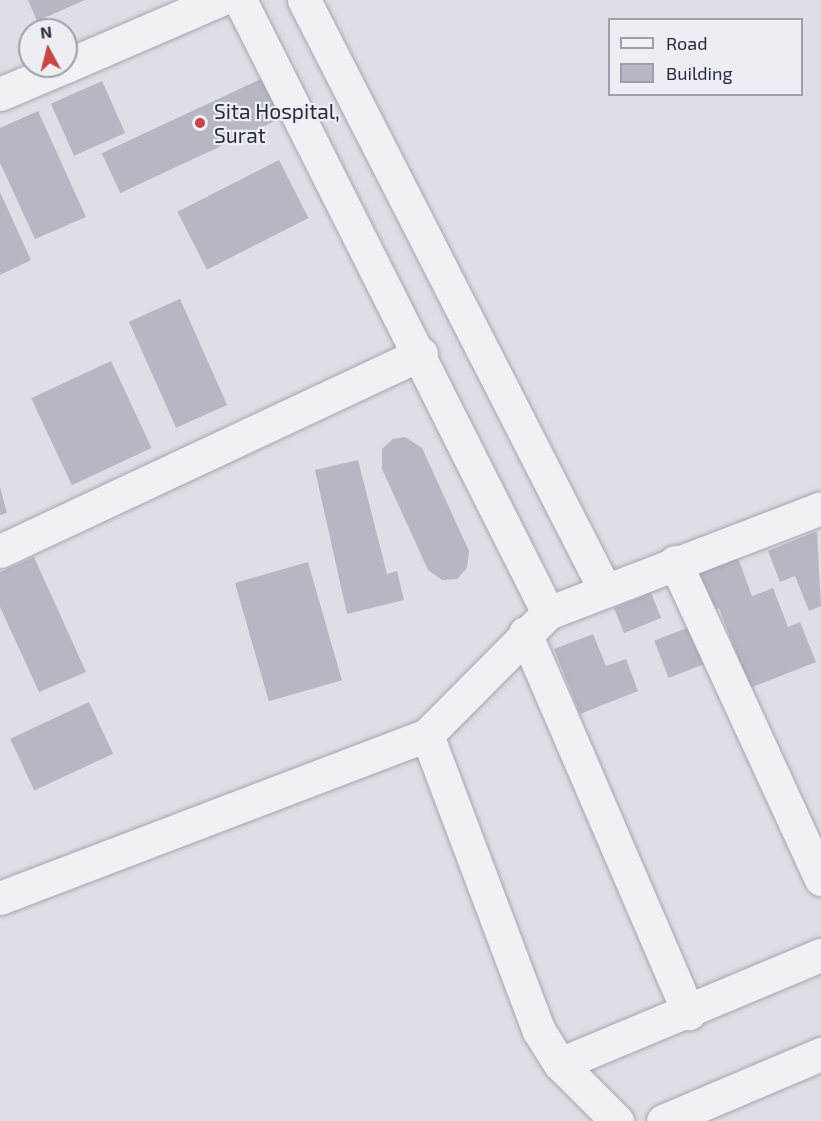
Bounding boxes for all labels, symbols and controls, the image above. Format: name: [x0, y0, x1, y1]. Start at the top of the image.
north arrow: [18, 18, 78, 78]
legend: [608, 18, 803, 96]
text: N: [39, 21, 53, 42]
text: Road: [666, 32, 707, 54]
text: Building: [666, 62, 733, 84]
place label: Sita Hospital, Surat: [214, 98, 340, 148]
marker: Sita Hospital, Surat: [191, 114, 209, 132]

